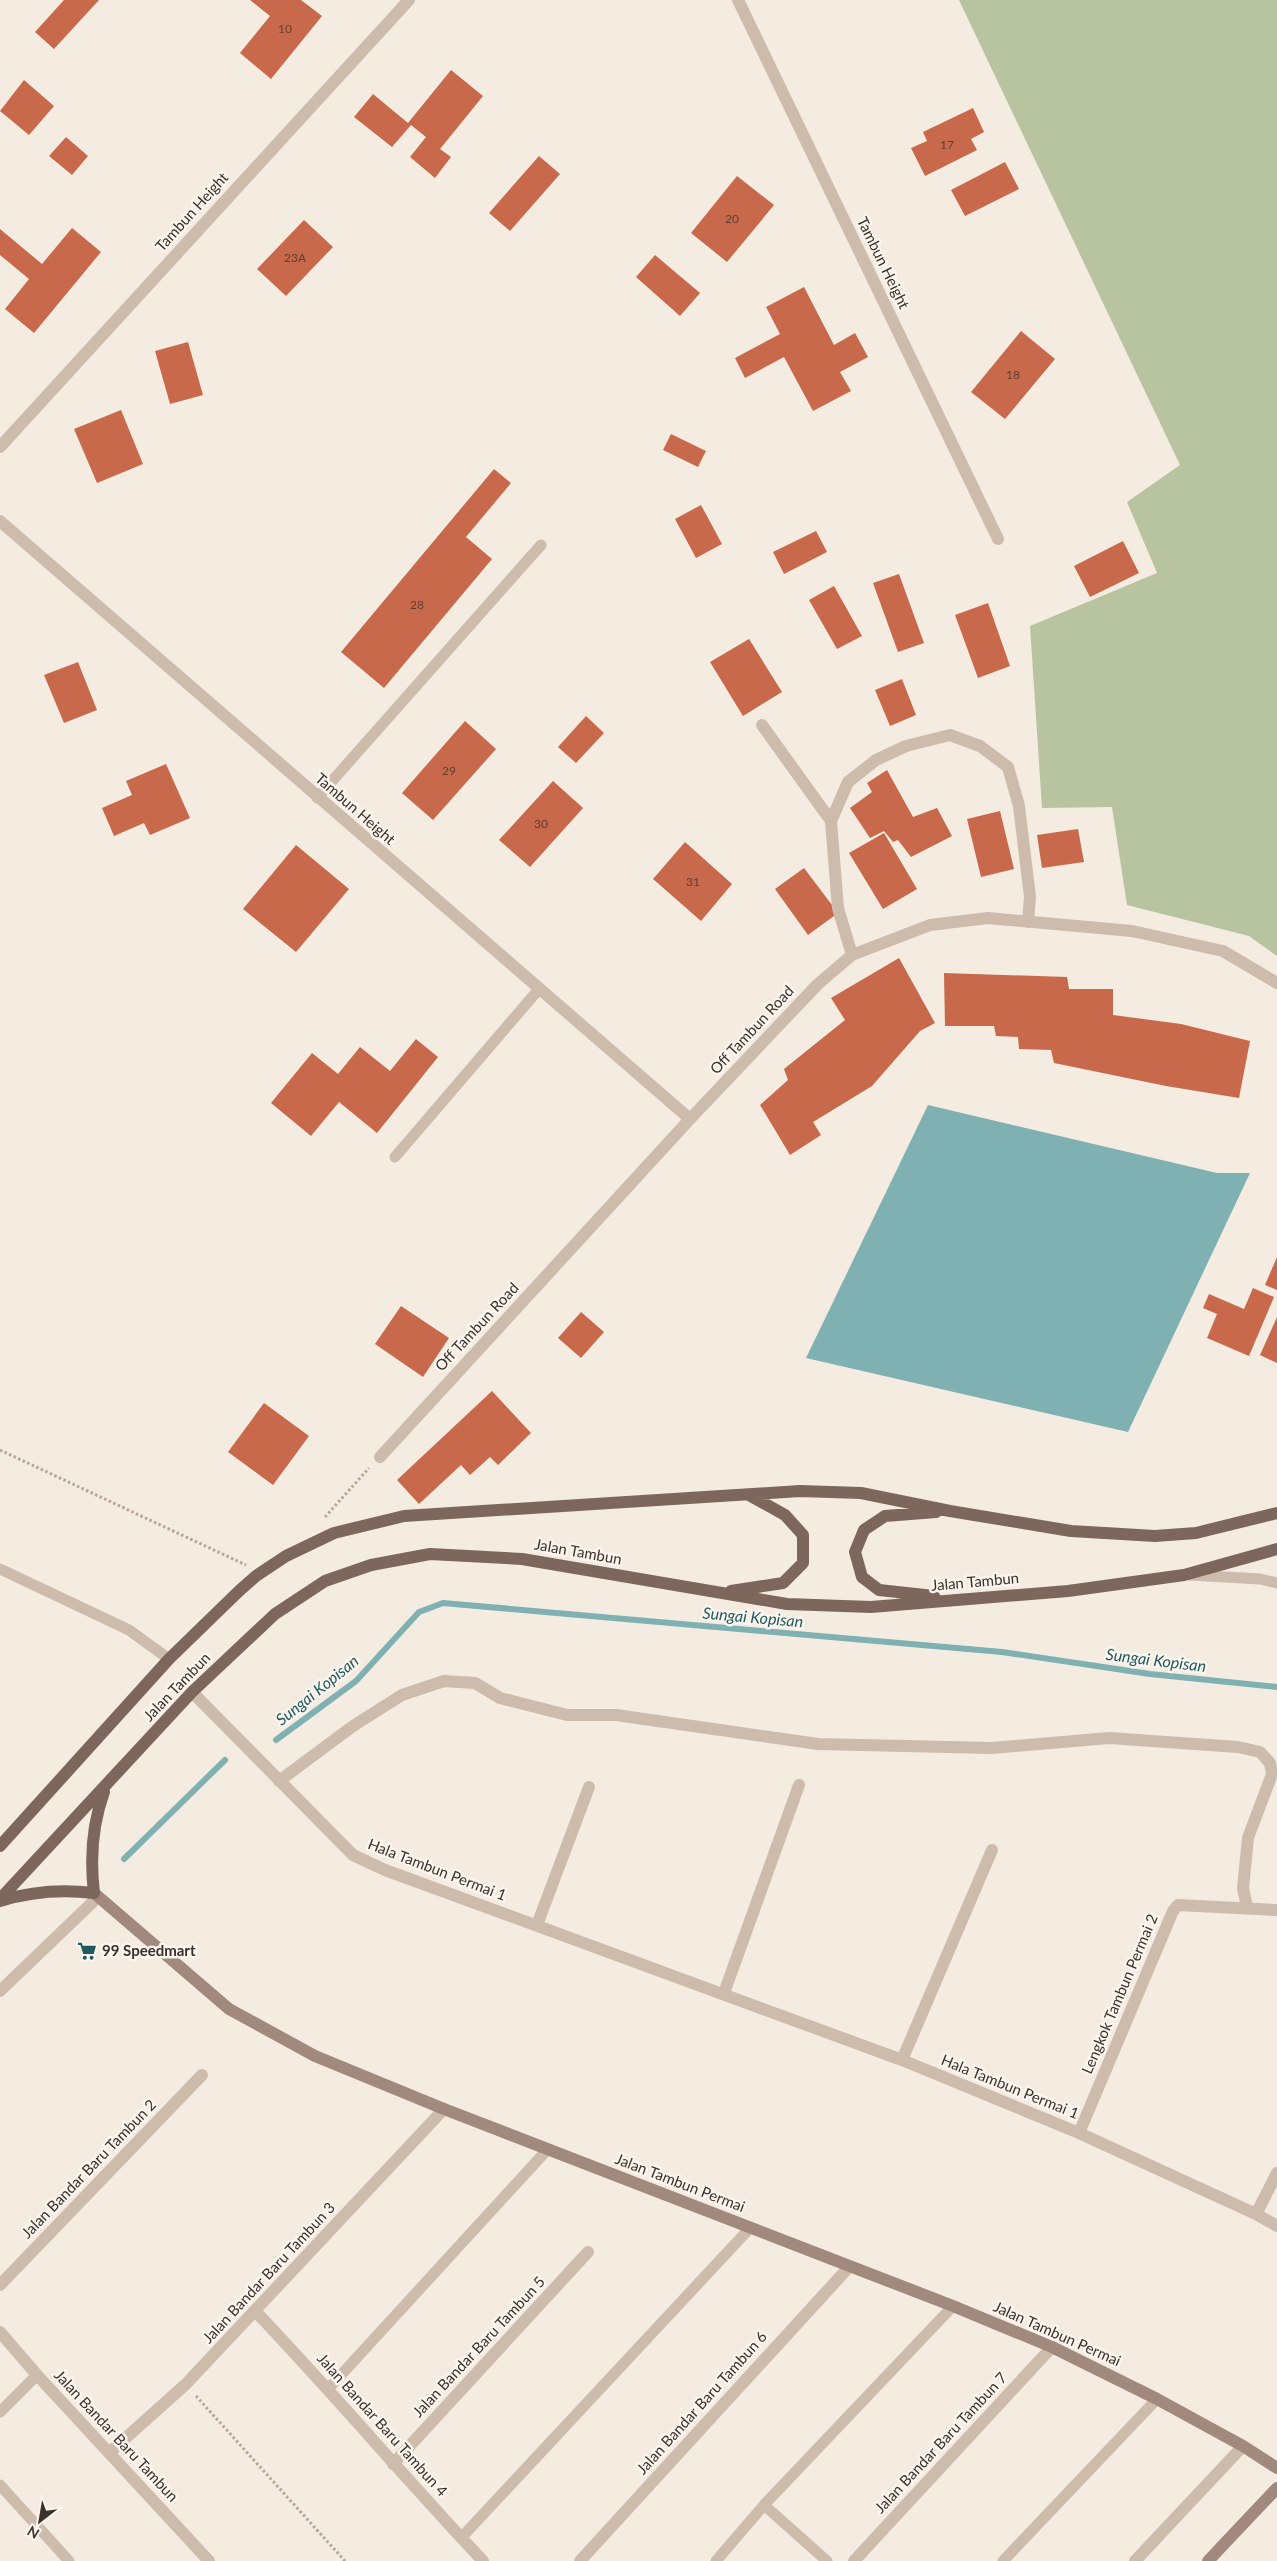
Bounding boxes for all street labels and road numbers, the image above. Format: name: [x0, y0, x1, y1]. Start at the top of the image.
street label: Tambun Height: [151, 168, 232, 255]
street label: Tambun Height: [854, 214, 914, 312]
street label: Tambun Height: [312, 769, 400, 848]
street label: Off Tambun Road: [706, 981, 797, 1077]
street label: Off Tambun Road: [431, 1278, 522, 1374]
street label: Jalan Tambun: [533, 1534, 623, 1568]
street label: Jalan Tambun: [930, 1568, 1020, 1594]
street label: Jalan Tambun: [139, 1648, 213, 1724]
street label: Hala Tambun Permai 1: [366, 1834, 509, 1904]
street label: Lengkok Tambun Permai 2: [1077, 1911, 1161, 2076]
street label: Hala Tambun Permai 1: [939, 2050, 1082, 2122]
street label: Jalan Bandar Baru Tambun 2: [17, 2095, 159, 2241]
street label: Jalan Tambun Permai: [613, 2149, 748, 2215]
street label: Jalan Bandar Baru Tambun 3: [198, 2198, 338, 2346]
street label: Jalan Bandar Baru Tambun 5: [408, 2272, 548, 2420]
street label: Jalan Tambun Permai: [991, 2297, 1124, 2369]
street label: Jalan Bandar Baru Tambun 6: [632, 2327, 770, 2477]
street label: Jalan Bandar Baru Tambun 4: [314, 2349, 452, 2500]
street label: Jalan Bandar Baru Tambun: [51, 2366, 182, 2505]
street label: Jalan Bandar Baru Tambun 7: [870, 2368, 1010, 2516]

